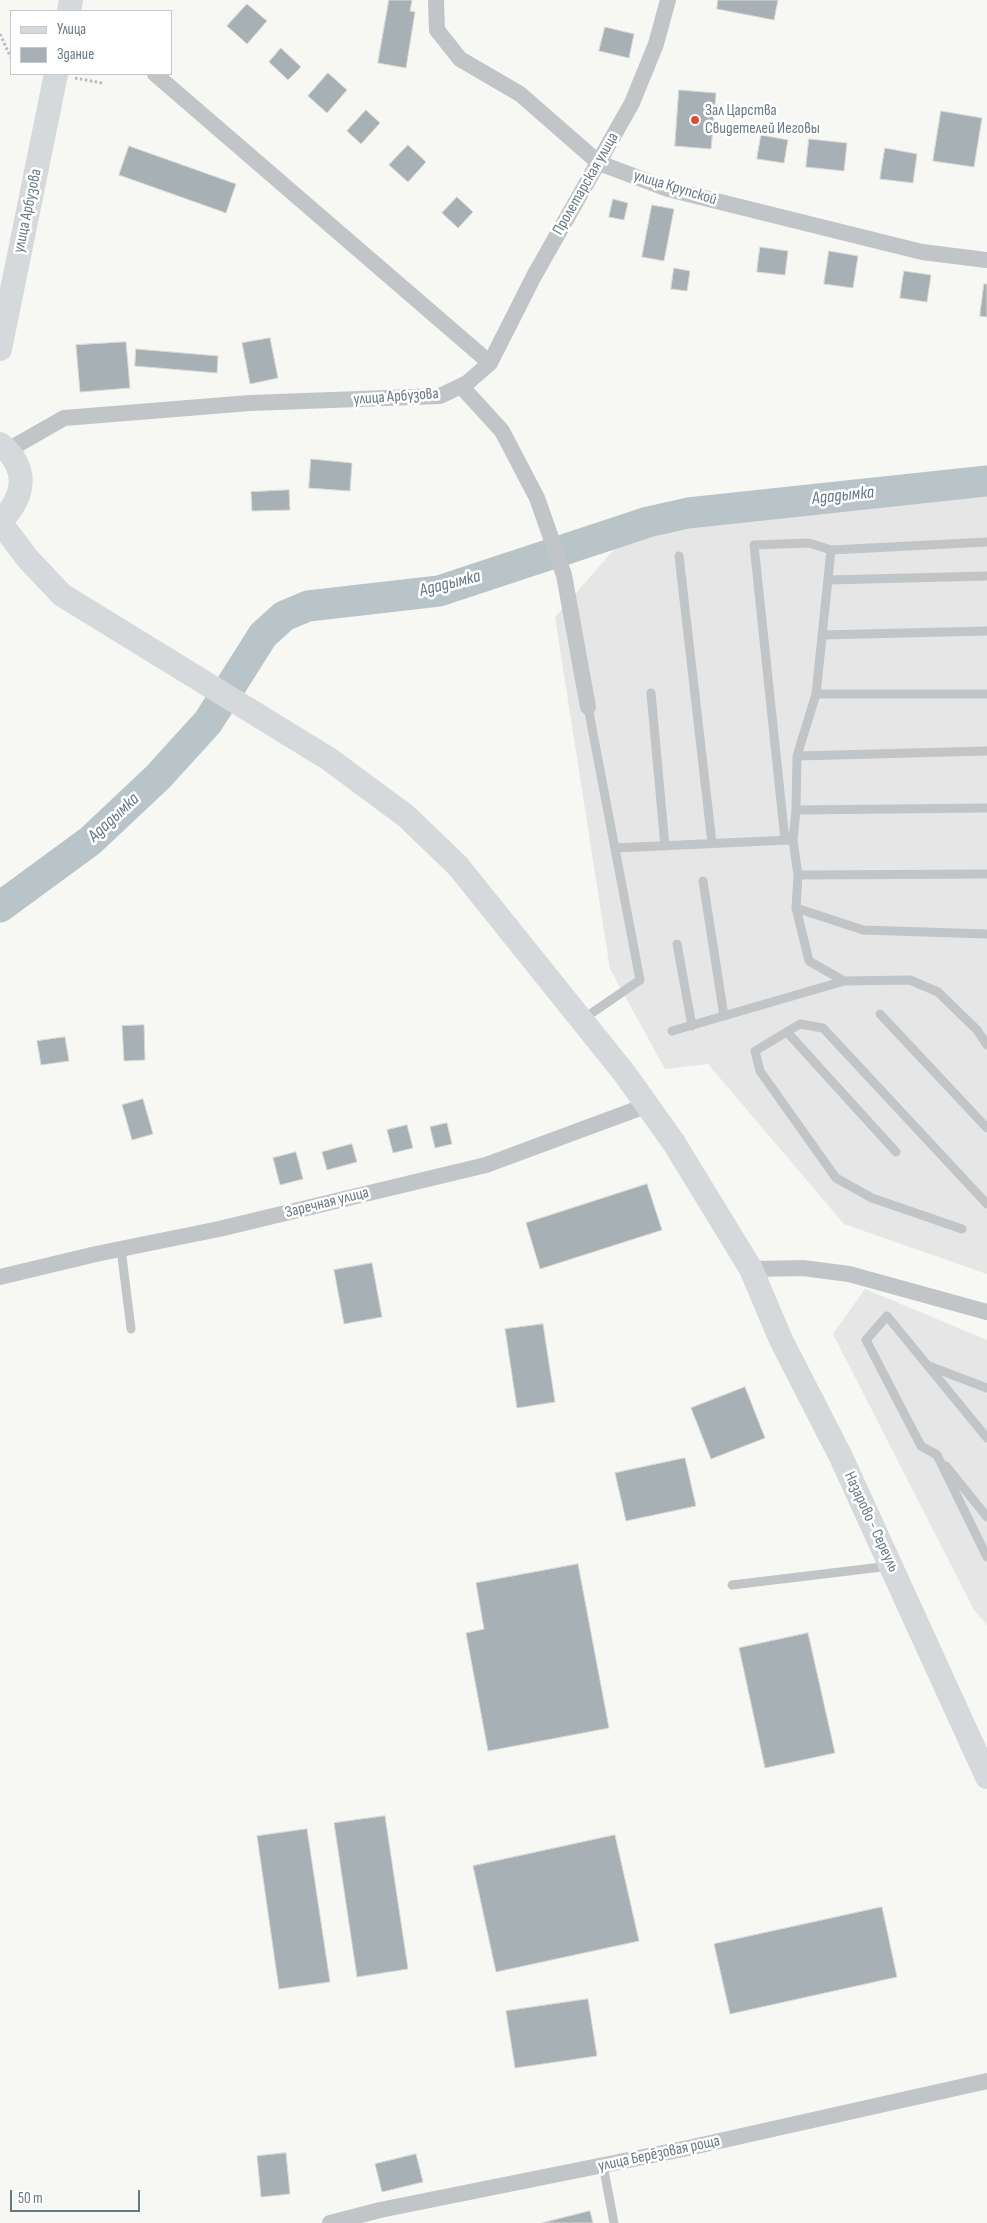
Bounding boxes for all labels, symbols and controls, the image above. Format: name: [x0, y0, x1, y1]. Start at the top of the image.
legend: [10, 10, 172, 75]
text: Улица: [57, 20, 86, 39]
text: Здание: [57, 45, 94, 64]
place label: Зал Царства Свидетелей Иеговы: [705, 101, 820, 139]
marker: Зал Царства Свидетелей Иеговы: [689, 114, 701, 126]
street label: Пролетарская улица: [549, 129, 623, 239]
street label: улица Крупской: [631, 166, 719, 210]
street label: улица Арбузова: [10, 167, 46, 255]
street label: улица Арбузова: [353, 384, 439, 410]
water label: Ададымка: [811, 482, 875, 510]
water label: Ададымка: [417, 566, 483, 602]
water label: Ададымка: [84, 789, 144, 847]
street label: Заречная улица: [283, 1183, 371, 1223]
street label: Назарово - Сереуль: [839, 1469, 903, 1575]
street label: улица Берёзовая роща: [596, 2132, 722, 2176]
scale bar: [12, 2180, 142, 2212]
text: 50 m: [18, 2189, 43, 2208]

